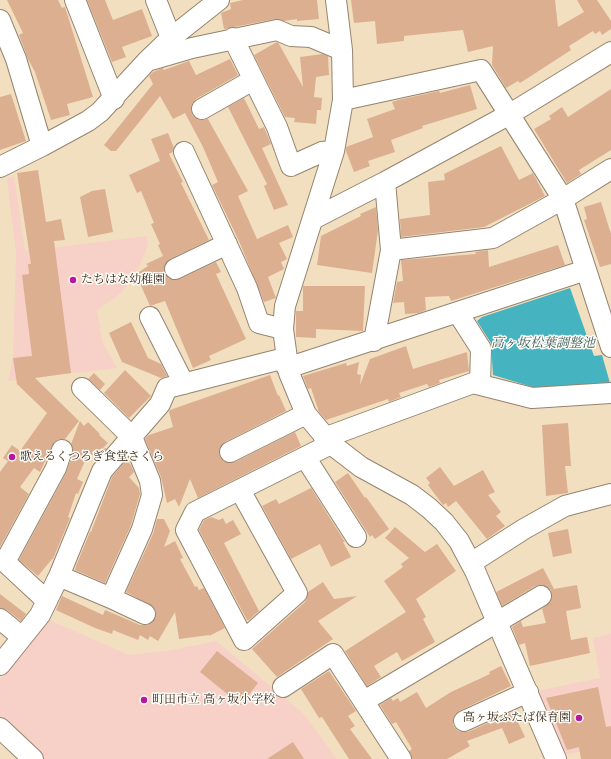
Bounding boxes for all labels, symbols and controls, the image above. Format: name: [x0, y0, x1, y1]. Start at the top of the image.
place label: たちはな幼稚園: [81, 273, 165, 287]
marker: たちはな幼稚園: [68, 275, 78, 285]
water label: 高ヶ坂松葉調整池: [491, 336, 595, 352]
place label: 歌えるくつろぎ食堂さくら: [20, 450, 164, 464]
marker: 歌えるくつろぎ食堂さくら: [7, 452, 17, 462]
place label: 町田市立 高ヶ坂小学校: [152, 693, 275, 707]
marker: 町田市立 高ヶ坂小学校: [139, 695, 149, 705]
place label: 高ヶ坂ふたば保育園: [463, 711, 571, 725]
marker: 高ヶ坂ふたば保育園: [574, 713, 584, 723]

